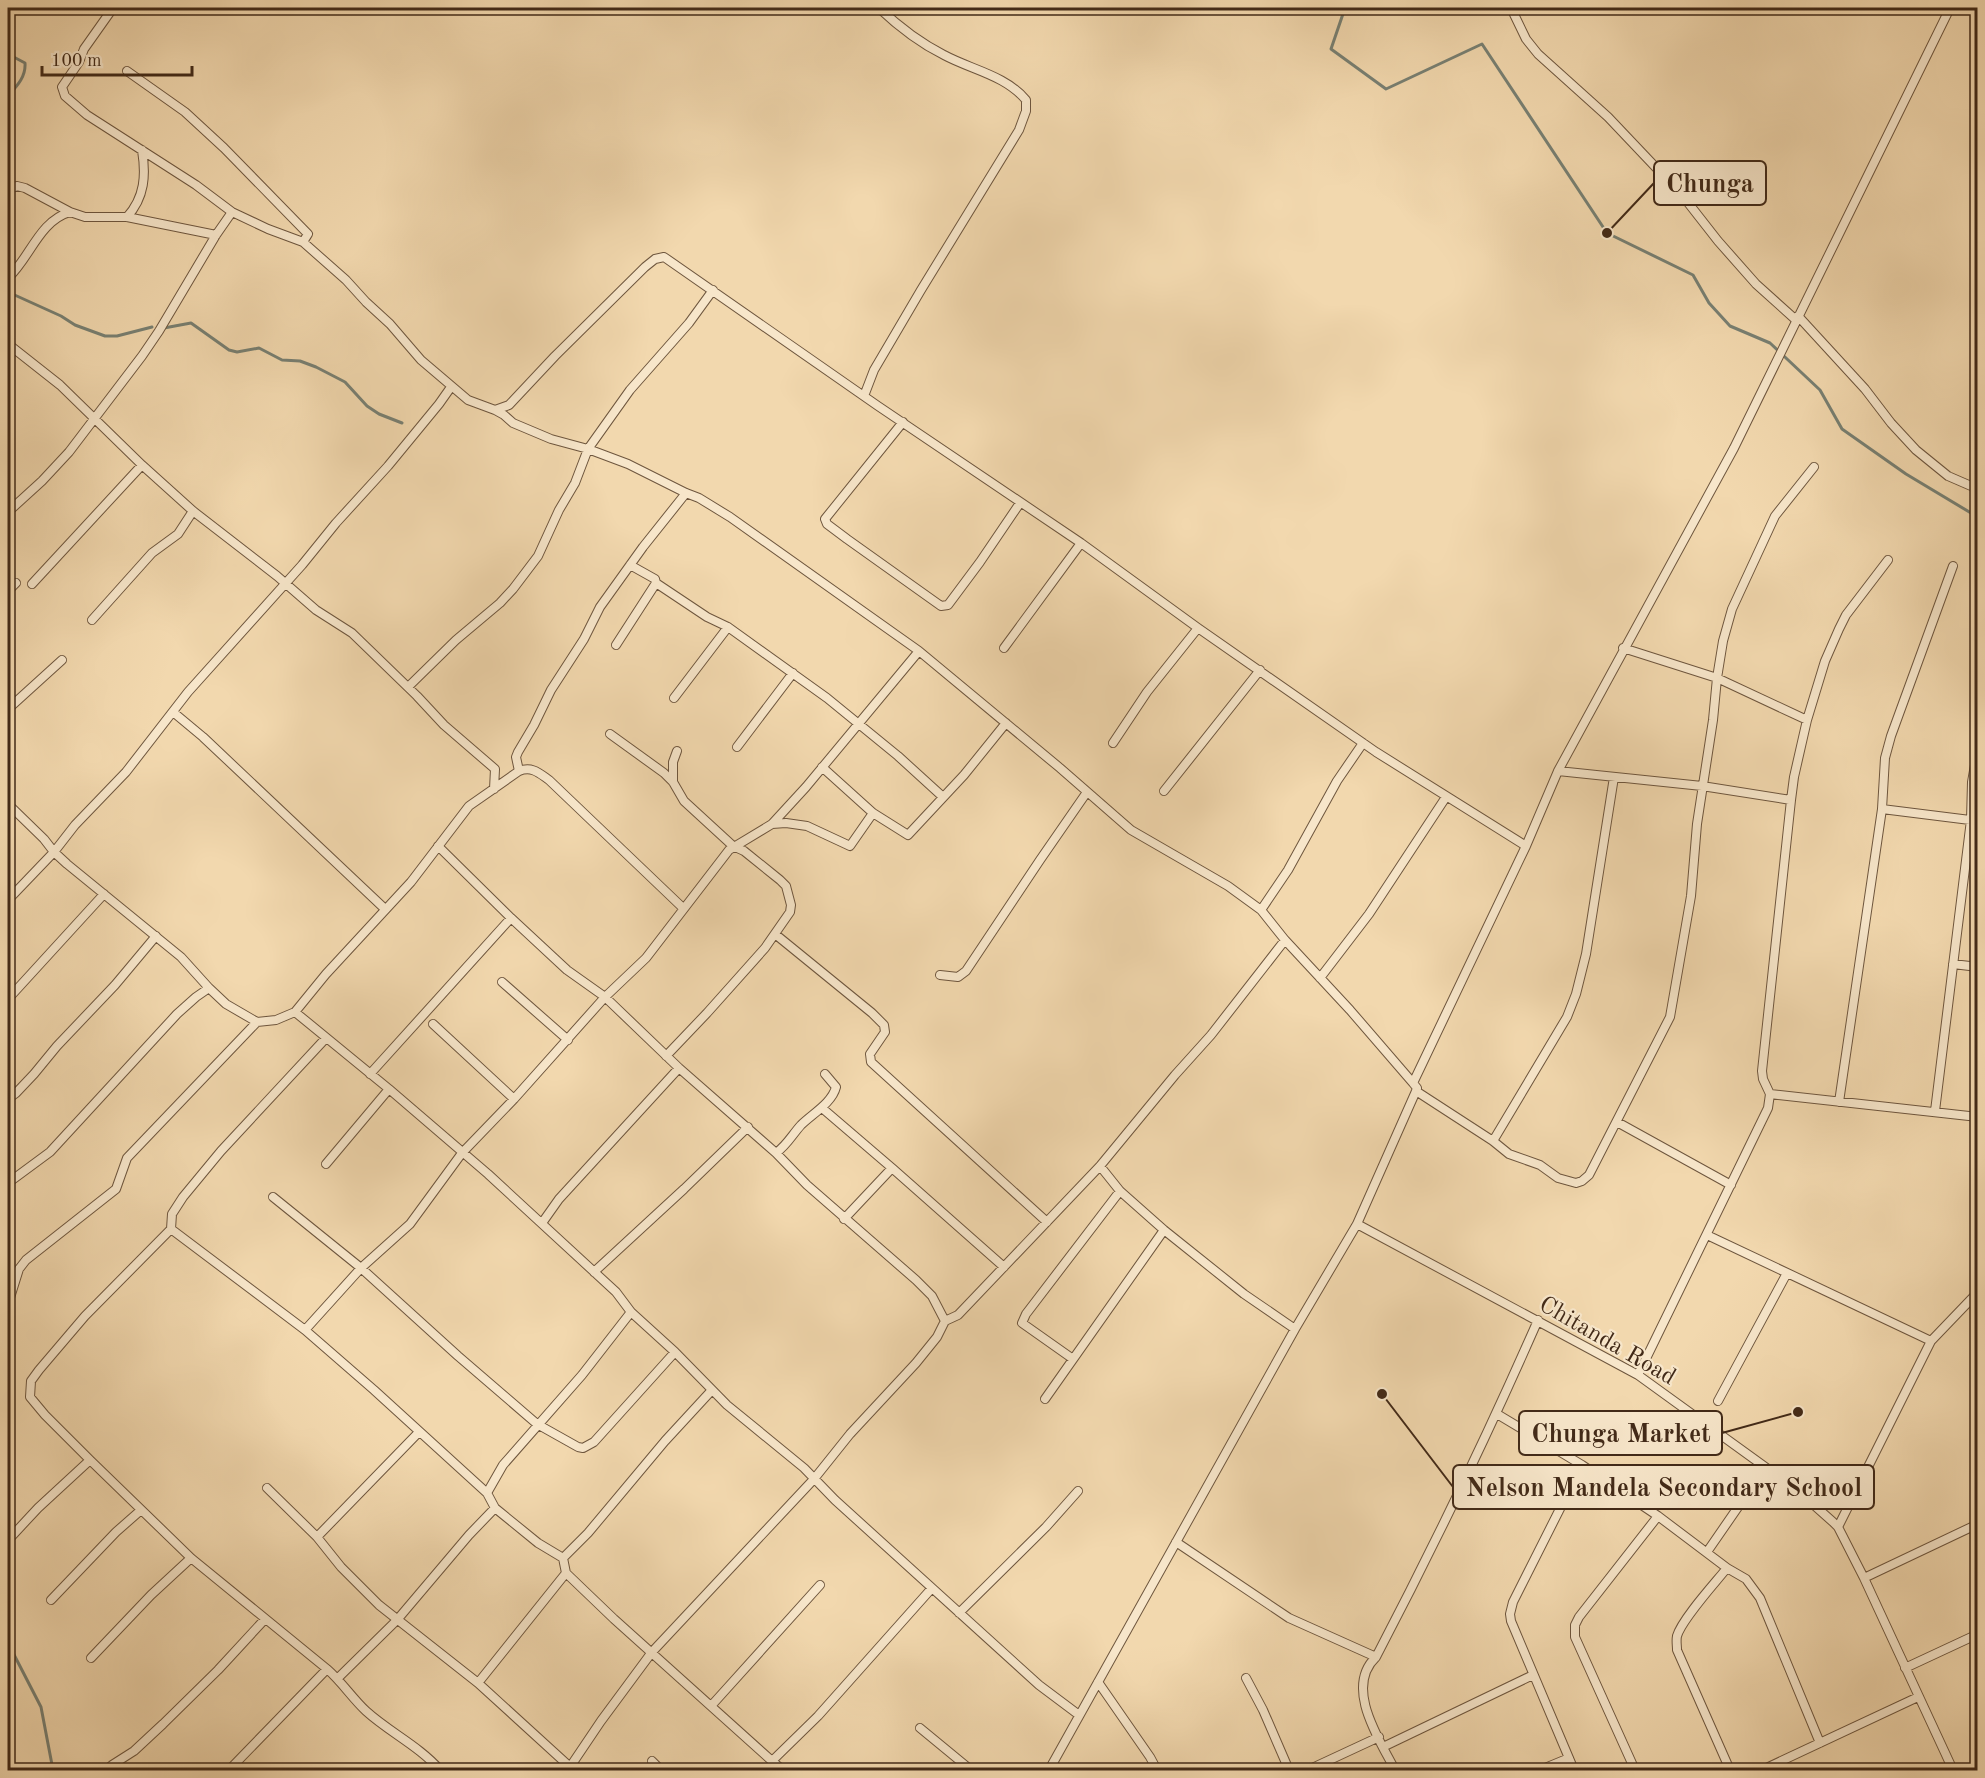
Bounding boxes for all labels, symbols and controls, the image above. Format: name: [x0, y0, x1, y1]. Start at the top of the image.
scale bar: [42, 39, 192, 77]
text: 100 m: [51, 52, 102, 70]
callout: Chunga: [1654, 161, 1766, 205]
text: Chunga: [1666, 172, 1754, 198]
street label: Chitanda Road: [1535, 1293, 1679, 1390]
callout: Chunga Market: [1519, 1411, 1722, 1455]
text: Chunga Market: [1531, 1422, 1711, 1448]
callout: Nelson Mandela Secondary School: [1453, 1465, 1874, 1509]
text: Nelson Mandela Secondary School: [1466, 1476, 1862, 1502]

